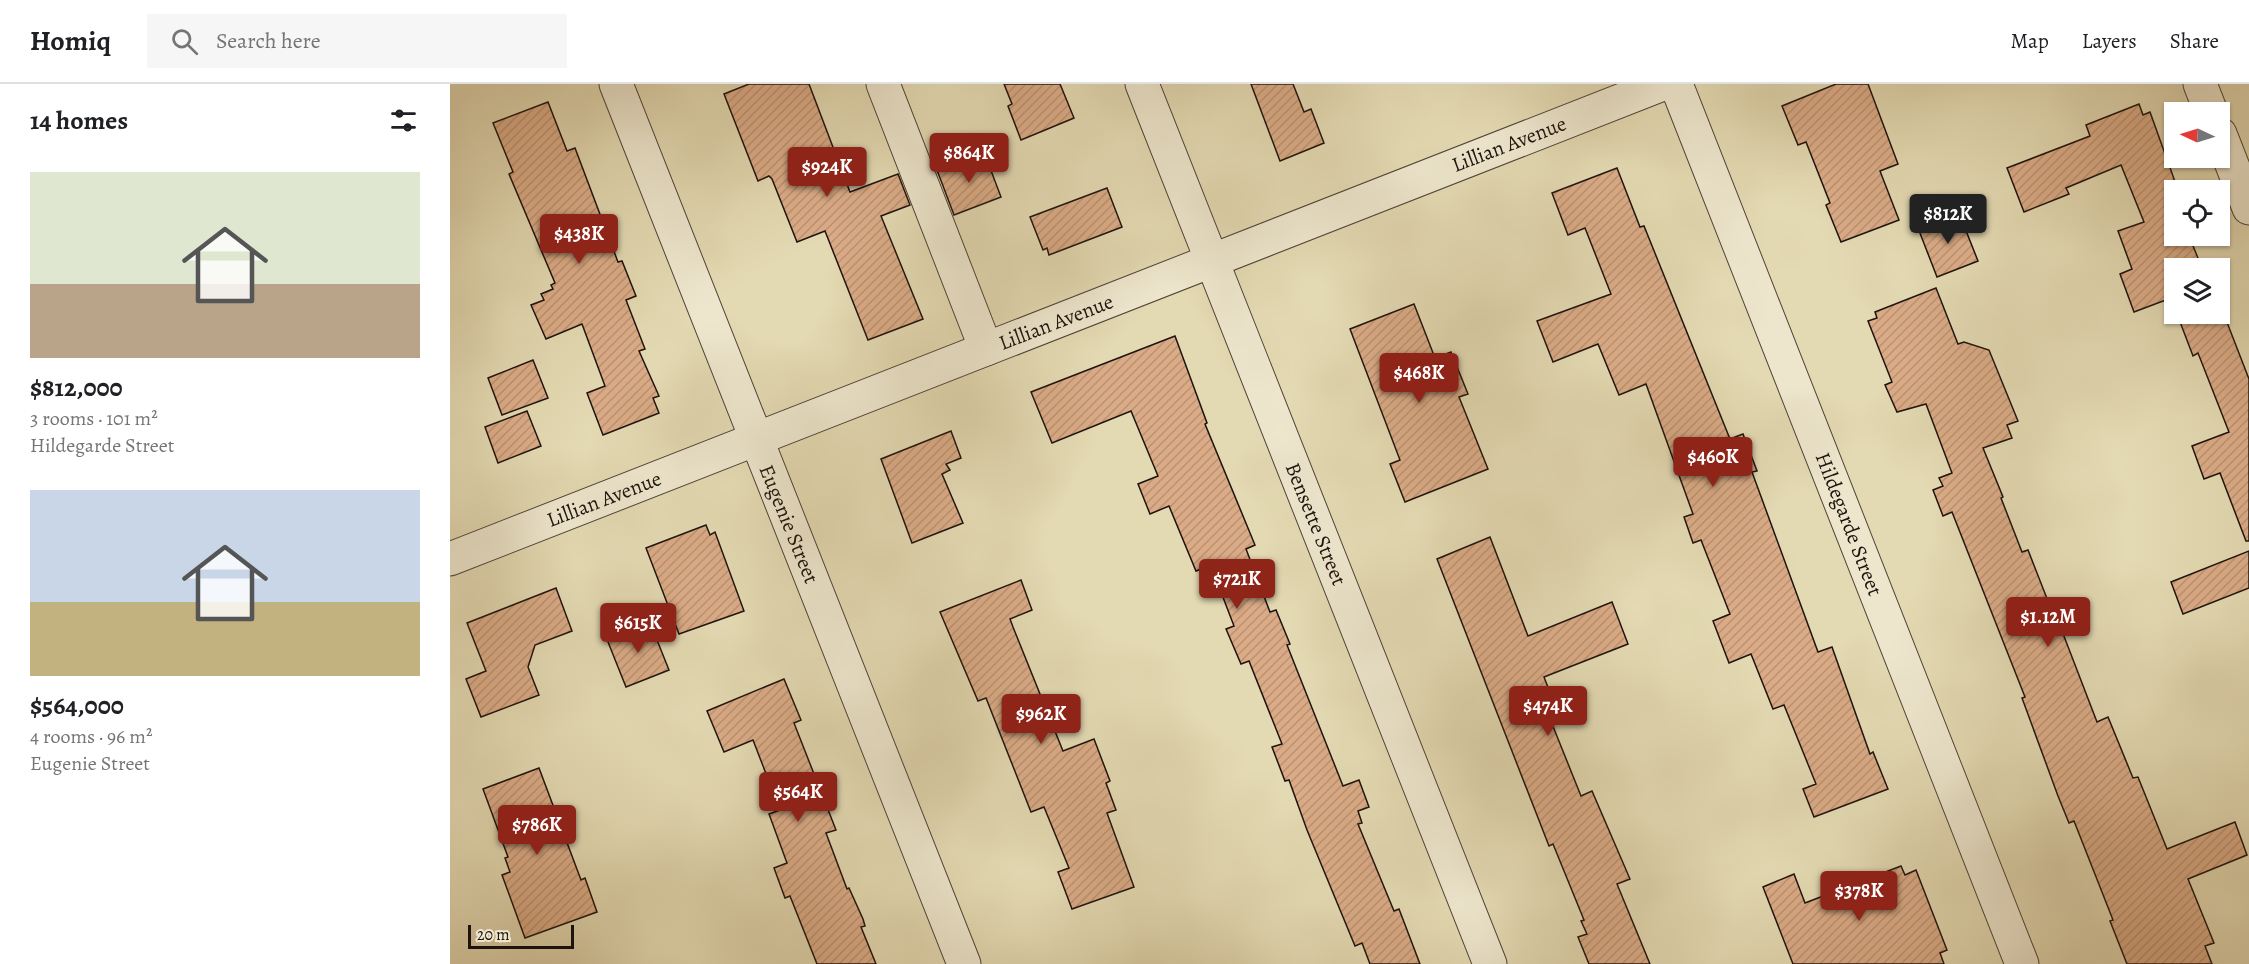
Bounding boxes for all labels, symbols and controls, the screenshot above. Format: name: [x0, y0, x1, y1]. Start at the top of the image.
search box: [147, 14, 567, 68]
text: Homiq: [30, 22, 111, 60]
icon: search: [168, 25, 201, 58]
text: Search here: [216, 26, 321, 56]
text: Map: [2010, 27, 2049, 55]
text: Layers: [2082, 27, 2137, 55]
text: Share: [2170, 27, 2219, 55]
north arrow: [2164, 102, 2230, 168]
map controls: [2164, 102, 2230, 324]
text: 14 homes: [30, 103, 128, 138]
icon: filters: [387, 104, 420, 137]
street label: Lillian Avenue: [1448, 109, 1570, 179]
pin: $864K: [927, 133, 1011, 184]
text: $864K: [944, 139, 994, 166]
pin: $924K: [785, 147, 869, 198]
text: $924K: [802, 153, 852, 180]
button: locate: [2164, 180, 2230, 246]
pin: $812K: [1906, 194, 1990, 245]
text: $812K: [1924, 200, 1972, 227]
icon: home: [171, 211, 279, 319]
pin: $438K: [537, 214, 621, 265]
text: $438K: [554, 220, 604, 247]
button: layers: [2164, 258, 2230, 324]
street label: Lillian Avenue: [995, 287, 1117, 357]
pin: $468K: [1377, 353, 1461, 404]
text: $468K: [1394, 359, 1444, 386]
text: $812,000: [30, 370, 123, 405]
text: 3 rooms · 101 m²: [30, 405, 158, 432]
text: Hildegarde Street: [30, 432, 174, 459]
pin: $460K: [1671, 437, 1755, 488]
text: $460K: [1687, 443, 1739, 470]
street label: Hildegarde Street: [1809, 448, 1889, 600]
street label: Bensette Street: [1279, 458, 1353, 590]
street label: Eugenie Street: [752, 460, 826, 588]
street label: Lillian Avenue: [543, 464, 665, 534]
icon: home: [171, 529, 279, 637]
pin: $721K: [1195, 559, 1279, 610]
text: $721K: [1213, 565, 1261, 592]
pin: $1.12M: [1999, 597, 2097, 648]
pin: $615K: [596, 603, 680, 654]
text: $1.12M: [2020, 603, 2076, 630]
text: $615K: [614, 609, 662, 636]
pin: $474K: [1506, 686, 1590, 737]
text: $564,000: [30, 688, 124, 723]
text: $474K: [1523, 692, 1573, 719]
pin: $962K: [999, 694, 1083, 745]
text: $962K: [1016, 700, 1066, 727]
text: 4 rooms · 96 m²: [30, 723, 152, 750]
text: Eugenie Street: [30, 750, 150, 777]
pin: $564K: [756, 772, 840, 823]
text: $564K: [773, 778, 823, 805]
pin: $786K: [495, 805, 579, 856]
text: $786K: [512, 811, 562, 838]
pin: $378K: [1817, 871, 1901, 922]
text: $378K: [1834, 877, 1884, 904]
scale bar: [468, 922, 574, 950]
text: 20 m: [477, 924, 510, 946]

